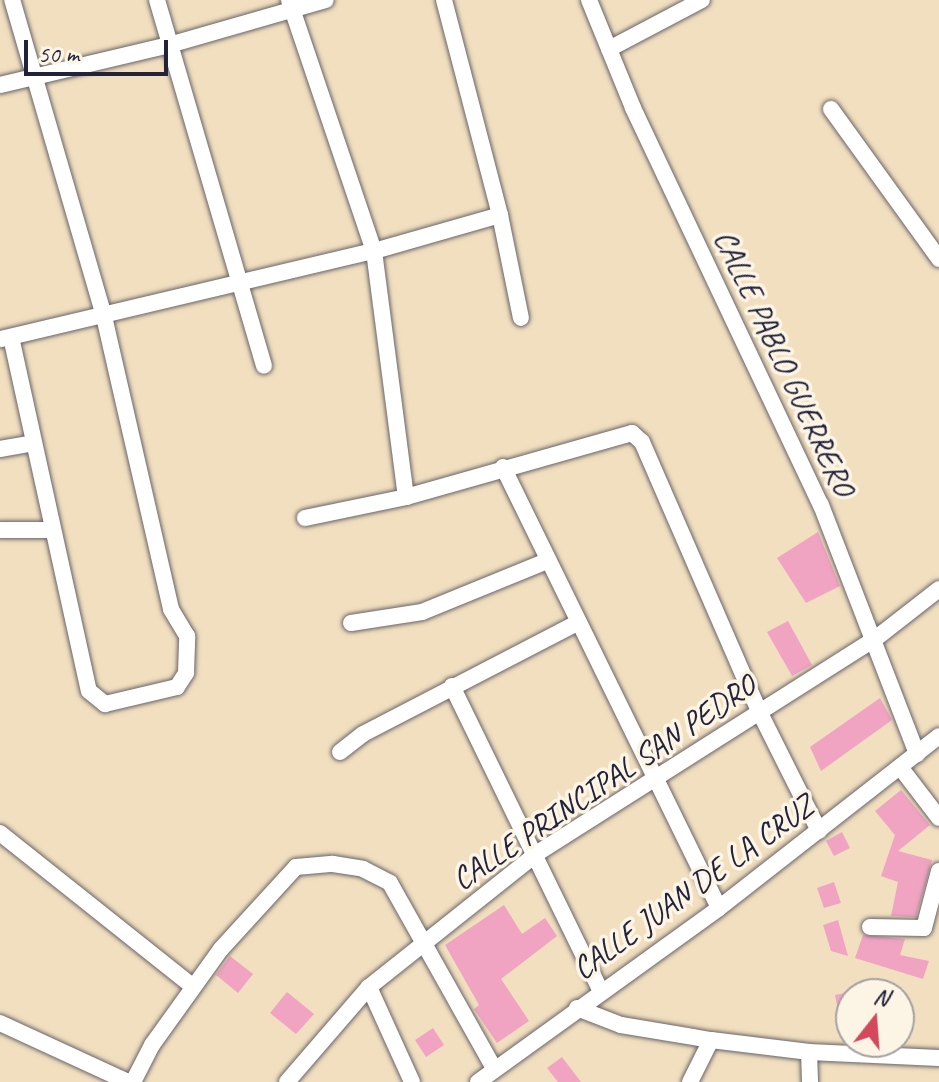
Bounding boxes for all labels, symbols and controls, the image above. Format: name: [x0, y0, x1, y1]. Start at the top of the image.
scale bar: [28, 24, 172, 74]
text: 50 m: [38, 39, 79, 69]
street label: CALLE PABLO GUERRERO: [705, 224, 863, 502]
street label: CALLE PRINCIPAL SAN PEDRO: [445, 667, 763, 899]
street label: CALLE JUAN DE LA CRUZ: [565, 787, 821, 989]
north arrow: [835, 978, 915, 1058]
text: N: [871, 982, 892, 1012]

